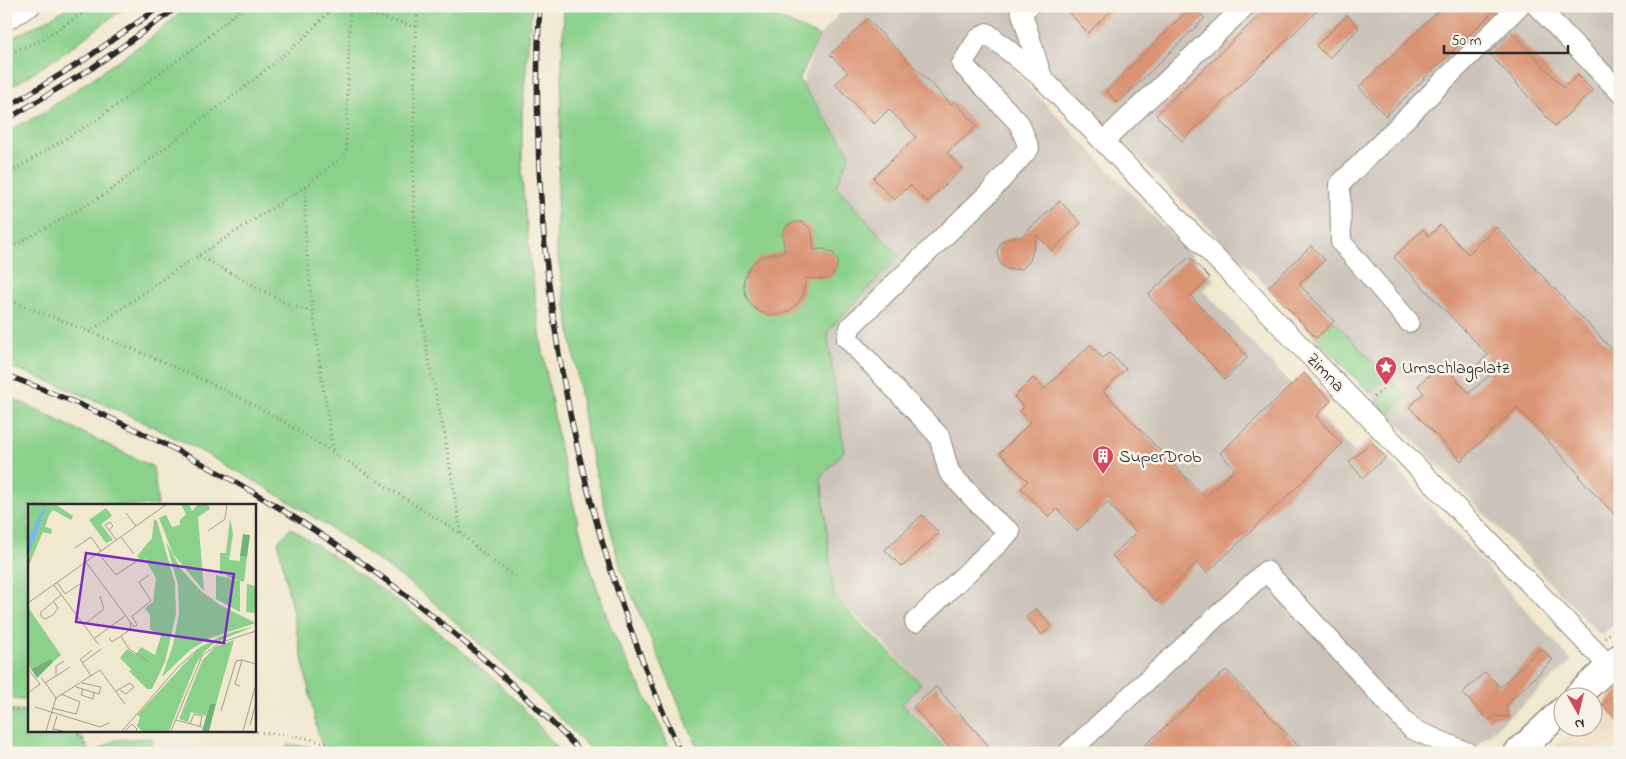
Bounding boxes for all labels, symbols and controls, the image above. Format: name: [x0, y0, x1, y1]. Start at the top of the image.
scale bar: [1444, 22, 1567, 54]
text: 50 m: [1451, 30, 1482, 52]
street label: Zimna: [1299, 348, 1350, 399]
place icon: Umschlagplatz: [1374, 355, 1398, 386]
place label: Umschlagplatz: [1402, 356, 1510, 383]
building icon: SuperDrob: [1091, 444, 1115, 475]
place label: SuperDrob: [1119, 445, 1202, 471]
inset map: [28, 504, 255, 732]
north arrow: [1554, 686, 1604, 736]
text: N: [1573, 712, 1586, 734]

